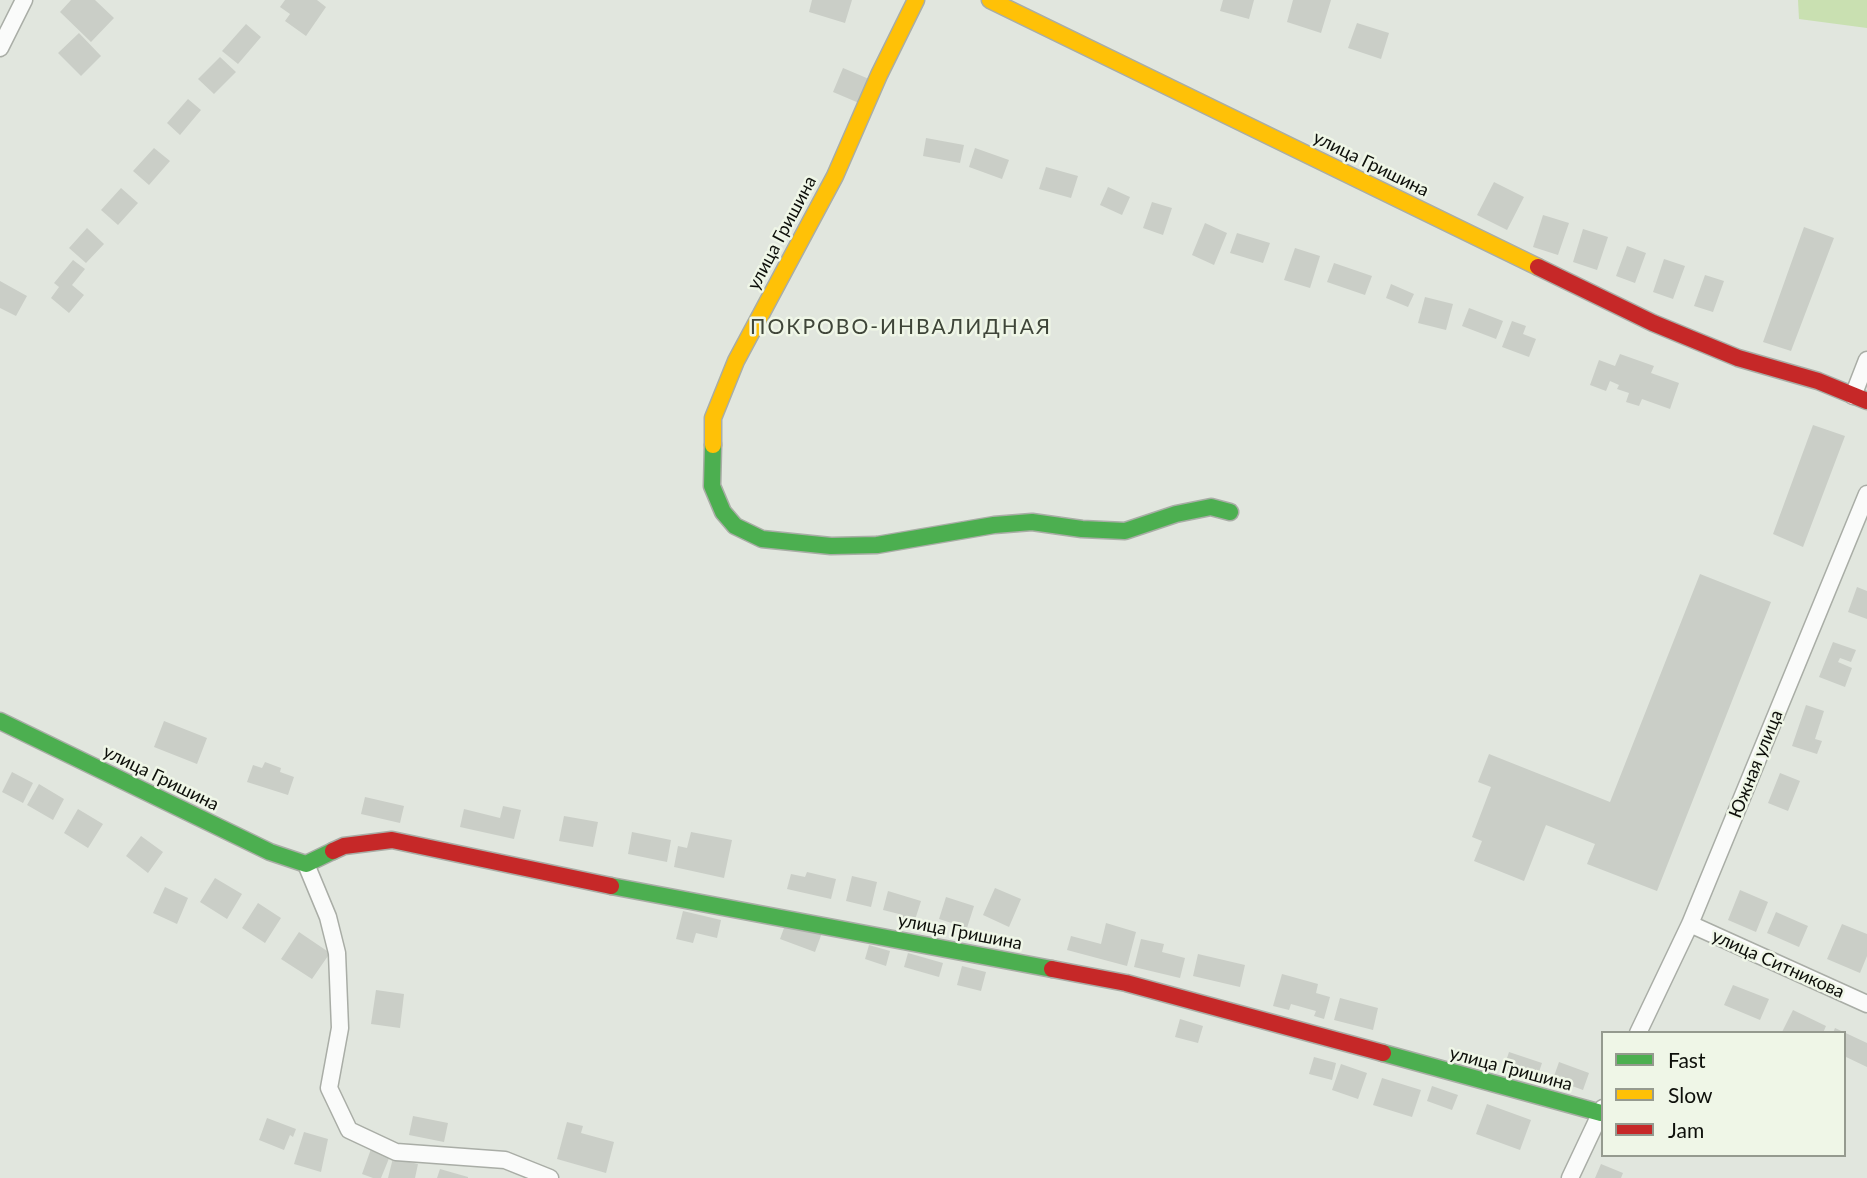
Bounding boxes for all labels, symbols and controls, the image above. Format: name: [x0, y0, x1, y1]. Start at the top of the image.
street label: улица Гришина: [1310, 127, 1432, 201]
street label: улица Гришина: [743, 172, 821, 294]
district label: ПОКРОВО-ИНВАЛИДНАЯ: [752, 314, 1050, 340]
street label: Южная улица: [1725, 707, 1787, 821]
street label: улица Гришина: [100, 741, 222, 815]
street label: улица Гришина: [896, 909, 1024, 955]
street label: улица Ситникова: [1708, 925, 1848, 1003]
legend: [1601, 1031, 1846, 1157]
street label: улица Гришина: [1447, 1042, 1575, 1096]
text: Fast: [1668, 1047, 1705, 1072]
text: Slow: [1668, 1082, 1712, 1107]
text: Jam: [1668, 1117, 1704, 1142]

